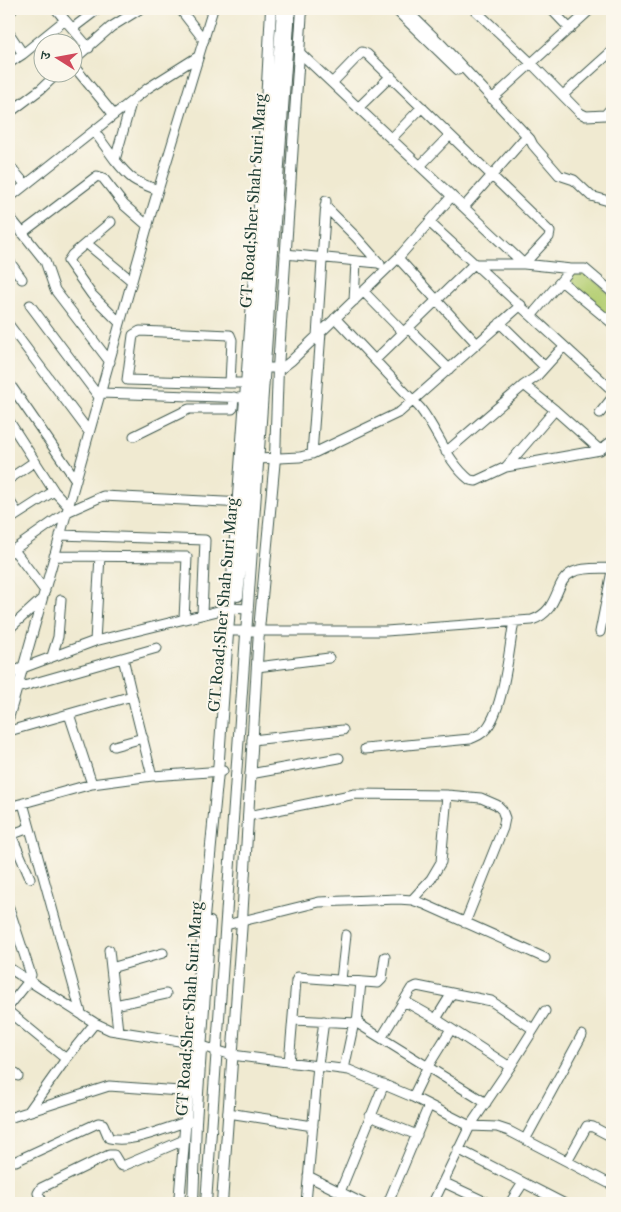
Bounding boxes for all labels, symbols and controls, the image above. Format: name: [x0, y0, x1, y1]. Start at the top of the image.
north arrow: [32, 32, 82, 82]
text: उ: [36, 49, 55, 62]
street label: GT Road;Sher Shah Suri Marg: [236, 93, 270, 309]
street label: GT Road;Sher Shah Suri Marg: [204, 497, 242, 713]
street label: GT Road;Sher Shah Suri Marg: [172, 901, 206, 1117]

